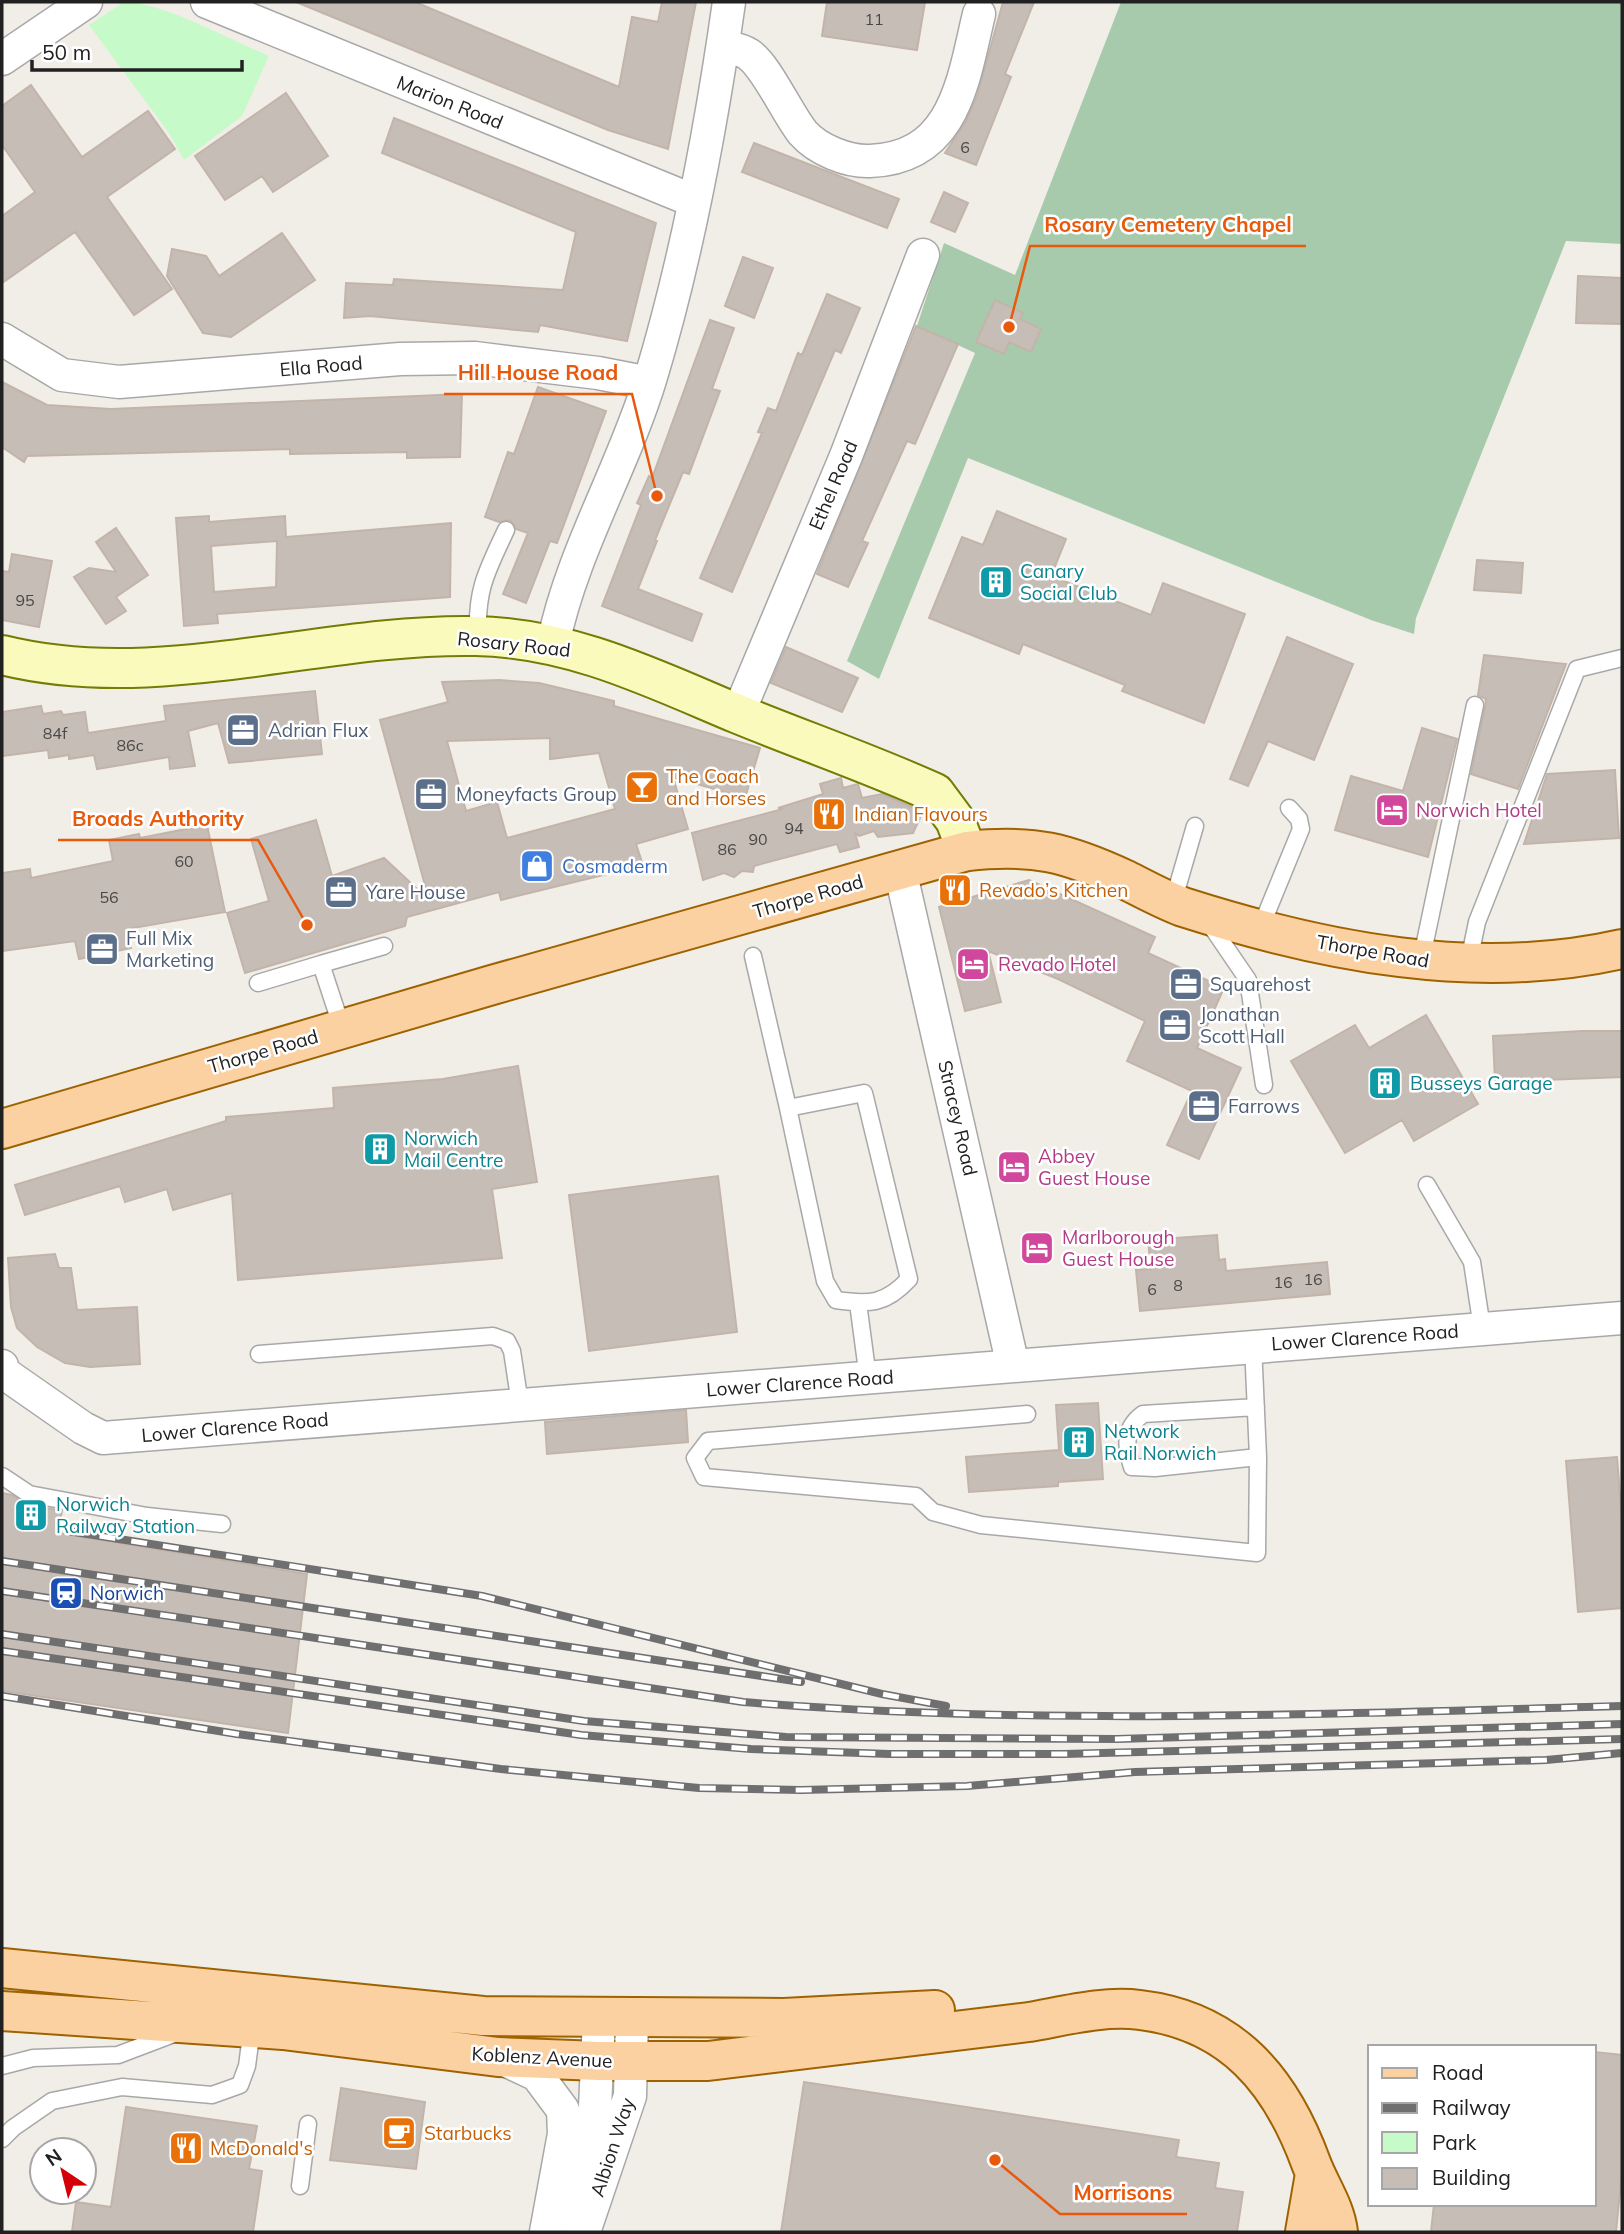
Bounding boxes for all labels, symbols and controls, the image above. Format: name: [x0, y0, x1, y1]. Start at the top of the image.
house number: 11: [864, 9, 884, 29]
scale bar: [32, 28, 242, 72]
text: 50 m: [42, 39, 91, 65]
street label: Marion Road: [393, 70, 507, 134]
house number: 6: [960, 137, 970, 157]
callout: Rosary Cemetery Chapel: [1030, 204, 1306, 246]
text: Rosary Cemetery Chapel: [1044, 211, 1292, 237]
street label: Ella Road: [279, 350, 363, 382]
callout: Hill House Road: [444, 352, 632, 394]
text: Hill House Road: [458, 359, 618, 385]
street label: Ethel Road: [803, 436, 863, 534]
place label: Canary Social Club: [1020, 559, 1117, 605]
building icon: Canary Social Club: [977, 563, 1015, 601]
house number: 95: [15, 590, 35, 610]
street label: Rosary Road: [456, 626, 572, 662]
office icon: Adrian Flux: [224, 711, 262, 749]
place label: Adrian Flux: [268, 718, 369, 742]
house number: 84f: [43, 723, 68, 743]
house number: 86c: [116, 735, 144, 755]
place label: The Coach and Horses: [666, 764, 766, 810]
bar icon: The Coach and Horses: [623, 768, 661, 806]
office icon: Moneyfacts Group: [412, 775, 450, 813]
place label: Moneyfacts Group: [456, 782, 617, 806]
hotel icon: Norwich Hotel: [1373, 791, 1411, 829]
restaurant icon: Indian Flavours: [810, 795, 848, 833]
callout: Broads Authority: [58, 798, 258, 840]
place label: Norwich Hotel: [1416, 798, 1542, 822]
place label: Indian Flavours: [854, 802, 988, 826]
text: Broads Authority: [72, 805, 245, 831]
house number: 94: [784, 818, 804, 838]
house number: 90: [748, 829, 768, 849]
house number: 86: [717, 839, 737, 859]
shop icon: Cosmaderm: [518, 847, 556, 885]
house number: 60: [174, 851, 194, 871]
place label: Cosmaderm: [562, 854, 668, 878]
street label: Thorpe Road: [750, 869, 866, 923]
restaurant icon: Revado’s Kitchen: [936, 871, 974, 909]
office icon: Yare House: [322, 873, 360, 911]
place label: Revado’s Kitchen: [979, 878, 1128, 902]
place label: Yare House: [365, 880, 466, 904]
house number: 56: [99, 887, 119, 907]
place label: Full Mix Marketing: [126, 926, 214, 972]
street label: Thorpe Road: [1315, 929, 1431, 973]
office icon: Full Mix Marketing: [83, 930, 121, 968]
hotel icon: Revado Hotel: [954, 945, 992, 983]
place label: Revado Hotel: [998, 952, 1116, 976]
office icon: Squarehost: [1167, 965, 1205, 1003]
place label: Squarehost: [1210, 972, 1311, 996]
place label: Jonathan Scott Hall: [1200, 1002, 1285, 1048]
office icon: Jonathan Scott Hall: [1156, 1006, 1194, 1044]
street label: Thorpe Road: [205, 1024, 321, 1078]
street label: Stracey Road: [933, 1058, 983, 1178]
building icon: Busseys Garage: [1366, 1064, 1404, 1102]
place label: Busseys Garage: [1410, 1071, 1553, 1095]
office icon: Farrows: [1185, 1087, 1223, 1125]
place label: Farrows: [1228, 1094, 1300, 1118]
place label: Norwich Mail Centre: [404, 1126, 503, 1172]
building icon: Norwich Mail Centre: [361, 1130, 399, 1168]
place label: Abbey Guest House: [1038, 1144, 1150, 1190]
hotel icon: Abbey Guest House: [995, 1148, 1033, 1186]
place label: Marlborough Guest House: [1062, 1225, 1175, 1271]
hotel icon: Marlborough Guest House: [1018, 1229, 1056, 1267]
house number: 16: [1303, 1269, 1323, 1289]
house number: 16: [1273, 1272, 1293, 1292]
house number: 8: [1173, 1275, 1183, 1295]
house number: 6: [1147, 1279, 1157, 1299]
street label: Lower Clarence Road: [1270, 1318, 1460, 1356]
street label: Lower Clarence Road: [705, 1364, 895, 1402]
street label: Lower Clarence Road: [140, 1407, 330, 1447]
place label: Network Rail Norwich: [1104, 1419, 1217, 1465]
building icon: Network Rail Norwich: [1060, 1423, 1098, 1461]
place label: Norwich Railway Station: [56, 1492, 195, 1538]
building icon: Norwich Railway Station: [12, 1496, 50, 1534]
station icon: Norwich: [47, 1574, 85, 1612]
place label: Norwich: [90, 1581, 164, 1605]
street label: Koblenz Avenue: [471, 2041, 613, 2073]
legend: [1368, 2045, 1596, 2206]
text: Road: [1432, 2059, 1483, 2085]
street label: Albion Way: [585, 2094, 639, 2200]
text: Railway: [1432, 2094, 1511, 2120]
cafe icon: Starbucks: [380, 2114, 418, 2152]
place label: Starbucks: [424, 2121, 512, 2145]
restaurant icon: McDonald's: [167, 2129, 205, 2167]
text: Park: [1432, 2129, 1476, 2155]
north arrow: [28, 2136, 98, 2206]
place label: McDonald's: [210, 2136, 313, 2160]
text: N: [40, 2143, 66, 2171]
text: Building: [1432, 2164, 1511, 2190]
callout: Morrisons: [1060, 2172, 1187, 2214]
text: Morrisons: [1074, 2179, 1172, 2205]

